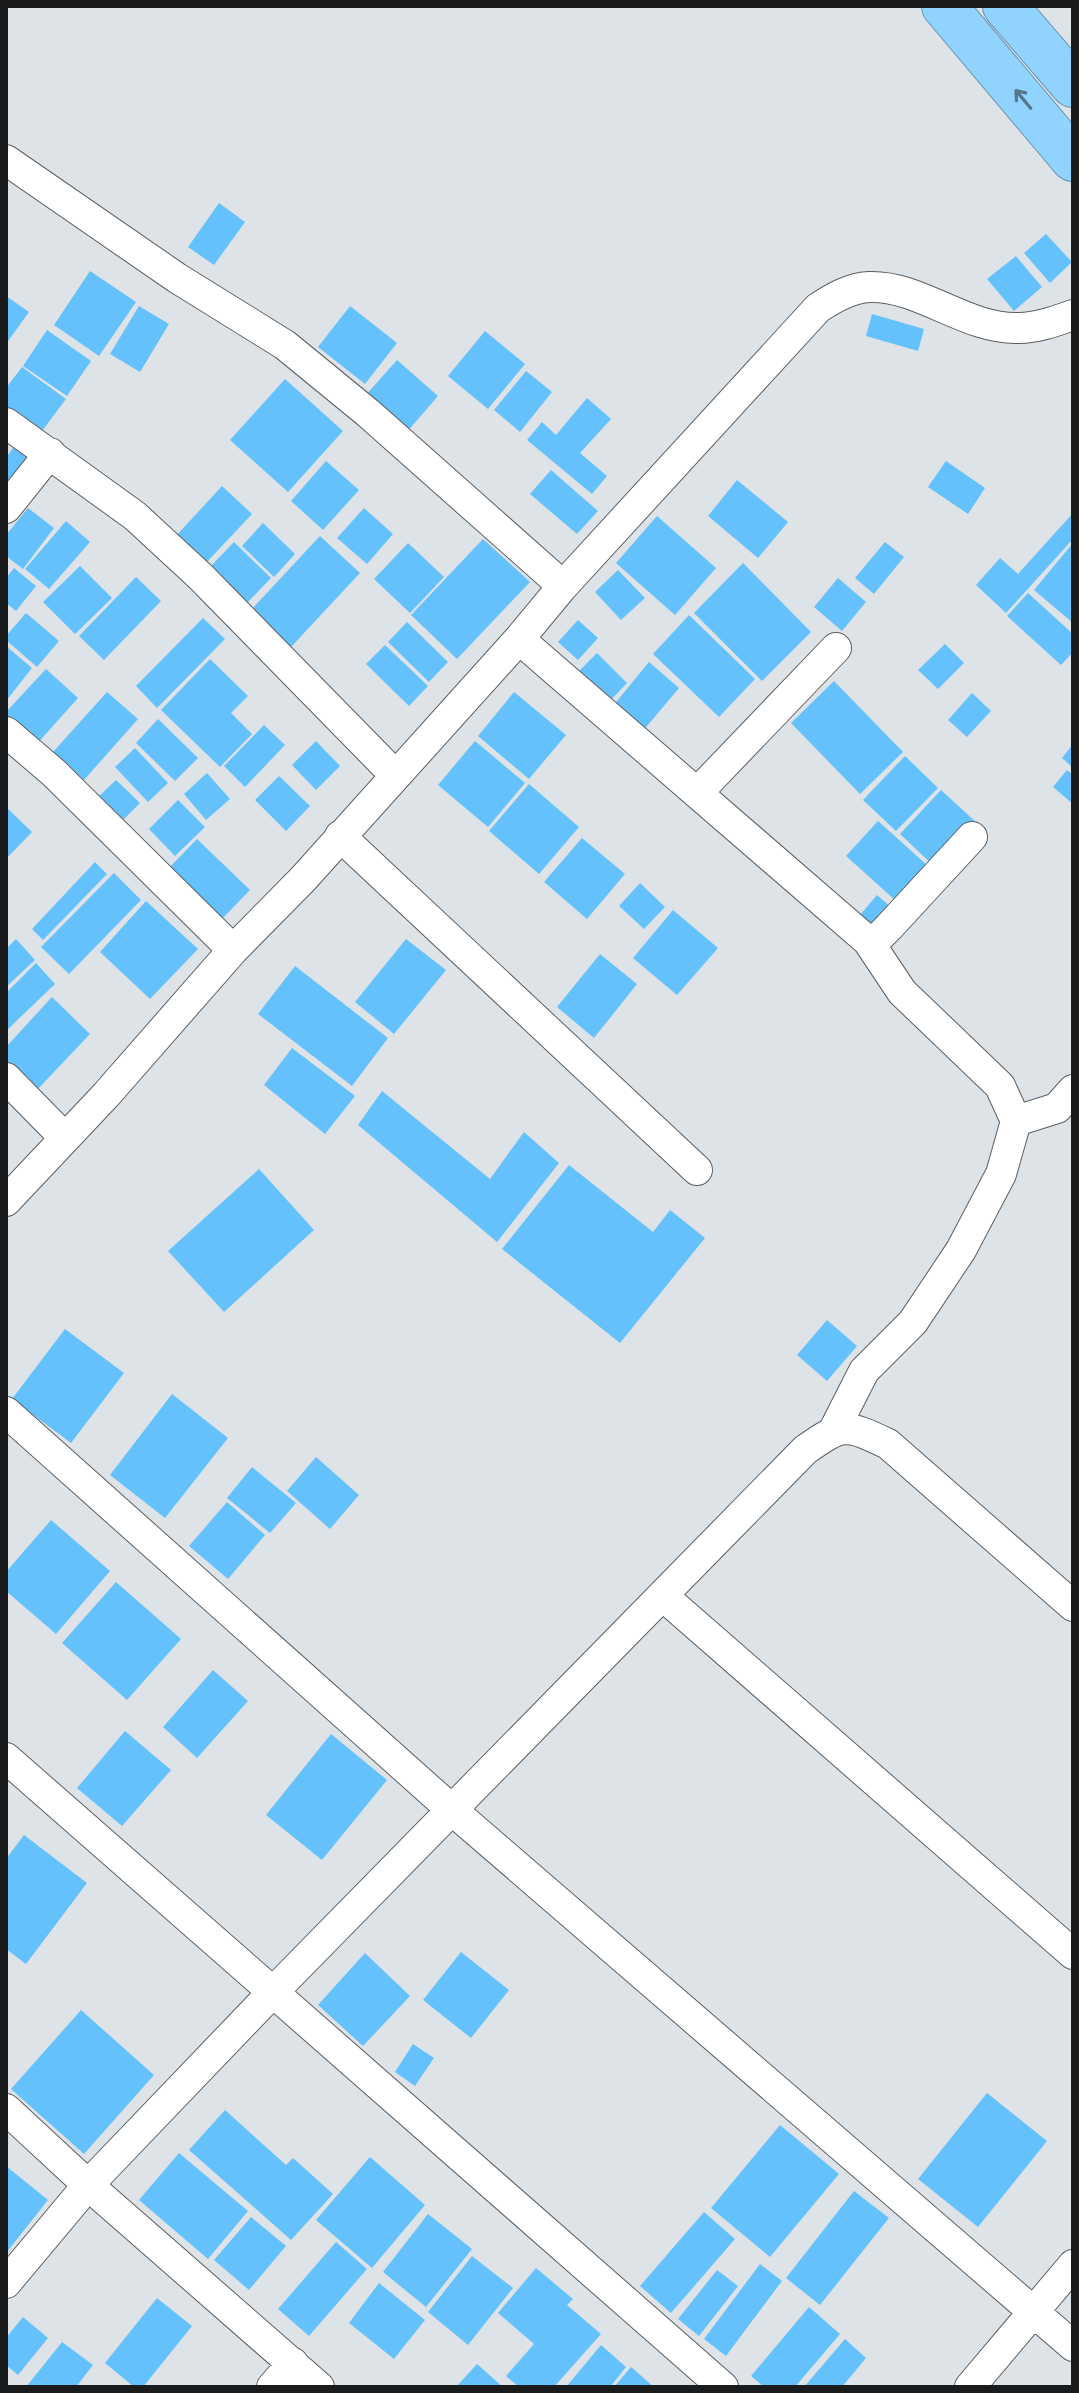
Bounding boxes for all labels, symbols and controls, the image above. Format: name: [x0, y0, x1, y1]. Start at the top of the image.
one-way arrow: [1014, 89, 1032, 110]

